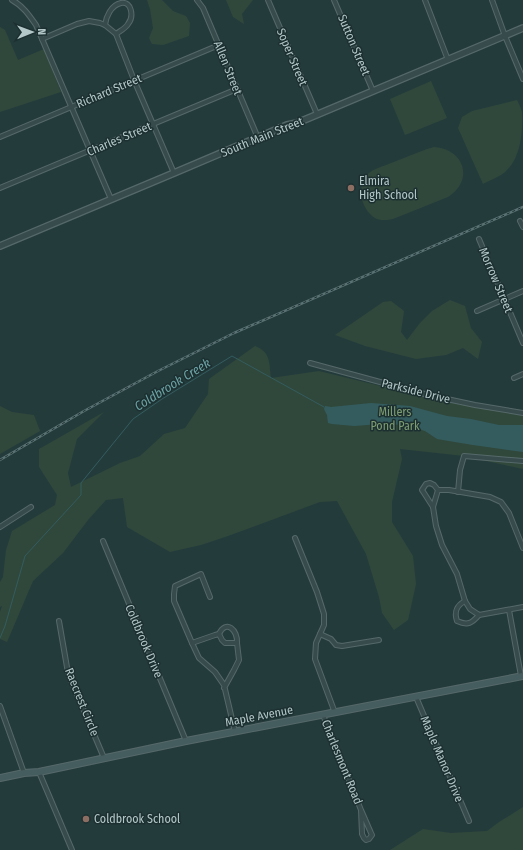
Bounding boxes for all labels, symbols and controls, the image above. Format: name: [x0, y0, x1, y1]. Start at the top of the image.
north arrow: [12, 12, 52, 52]
street label: Sutton Street: [335, 12, 373, 78]
street label: Soper Street: [274, 26, 310, 88]
text: N: [35, 28, 48, 35]
street label: Allen Street: [211, 39, 245, 97]
street label: Richard Street: [74, 71, 144, 111]
street label: South Main Street: [219, 114, 305, 160]
street label: Charles Street: [85, 119, 153, 159]
place label: Elmira High School: [359, 174, 417, 202]
marker: Elmira High School: [346, 183, 356, 193]
street label: Morrow Street: [476, 245, 516, 315]
water label: Coldbrook Creek: [132, 355, 213, 414]
street label: Parkside Drive: [380, 376, 452, 406]
park label: Millers Pond Park: [370, 405, 420, 433]
street label: Coldbrook Drive: [122, 602, 166, 680]
street label: Raecrest Circle: [62, 666, 102, 738]
street label: Maple Avenue: [224, 703, 294, 729]
street label: Maple Manor Drive: [418, 714, 466, 804]
street label: Charlesmont Road: [319, 718, 365, 806]
place label: Coldbrook School: [94, 812, 180, 826]
marker: Coldbrook School: [81, 814, 91, 824]

